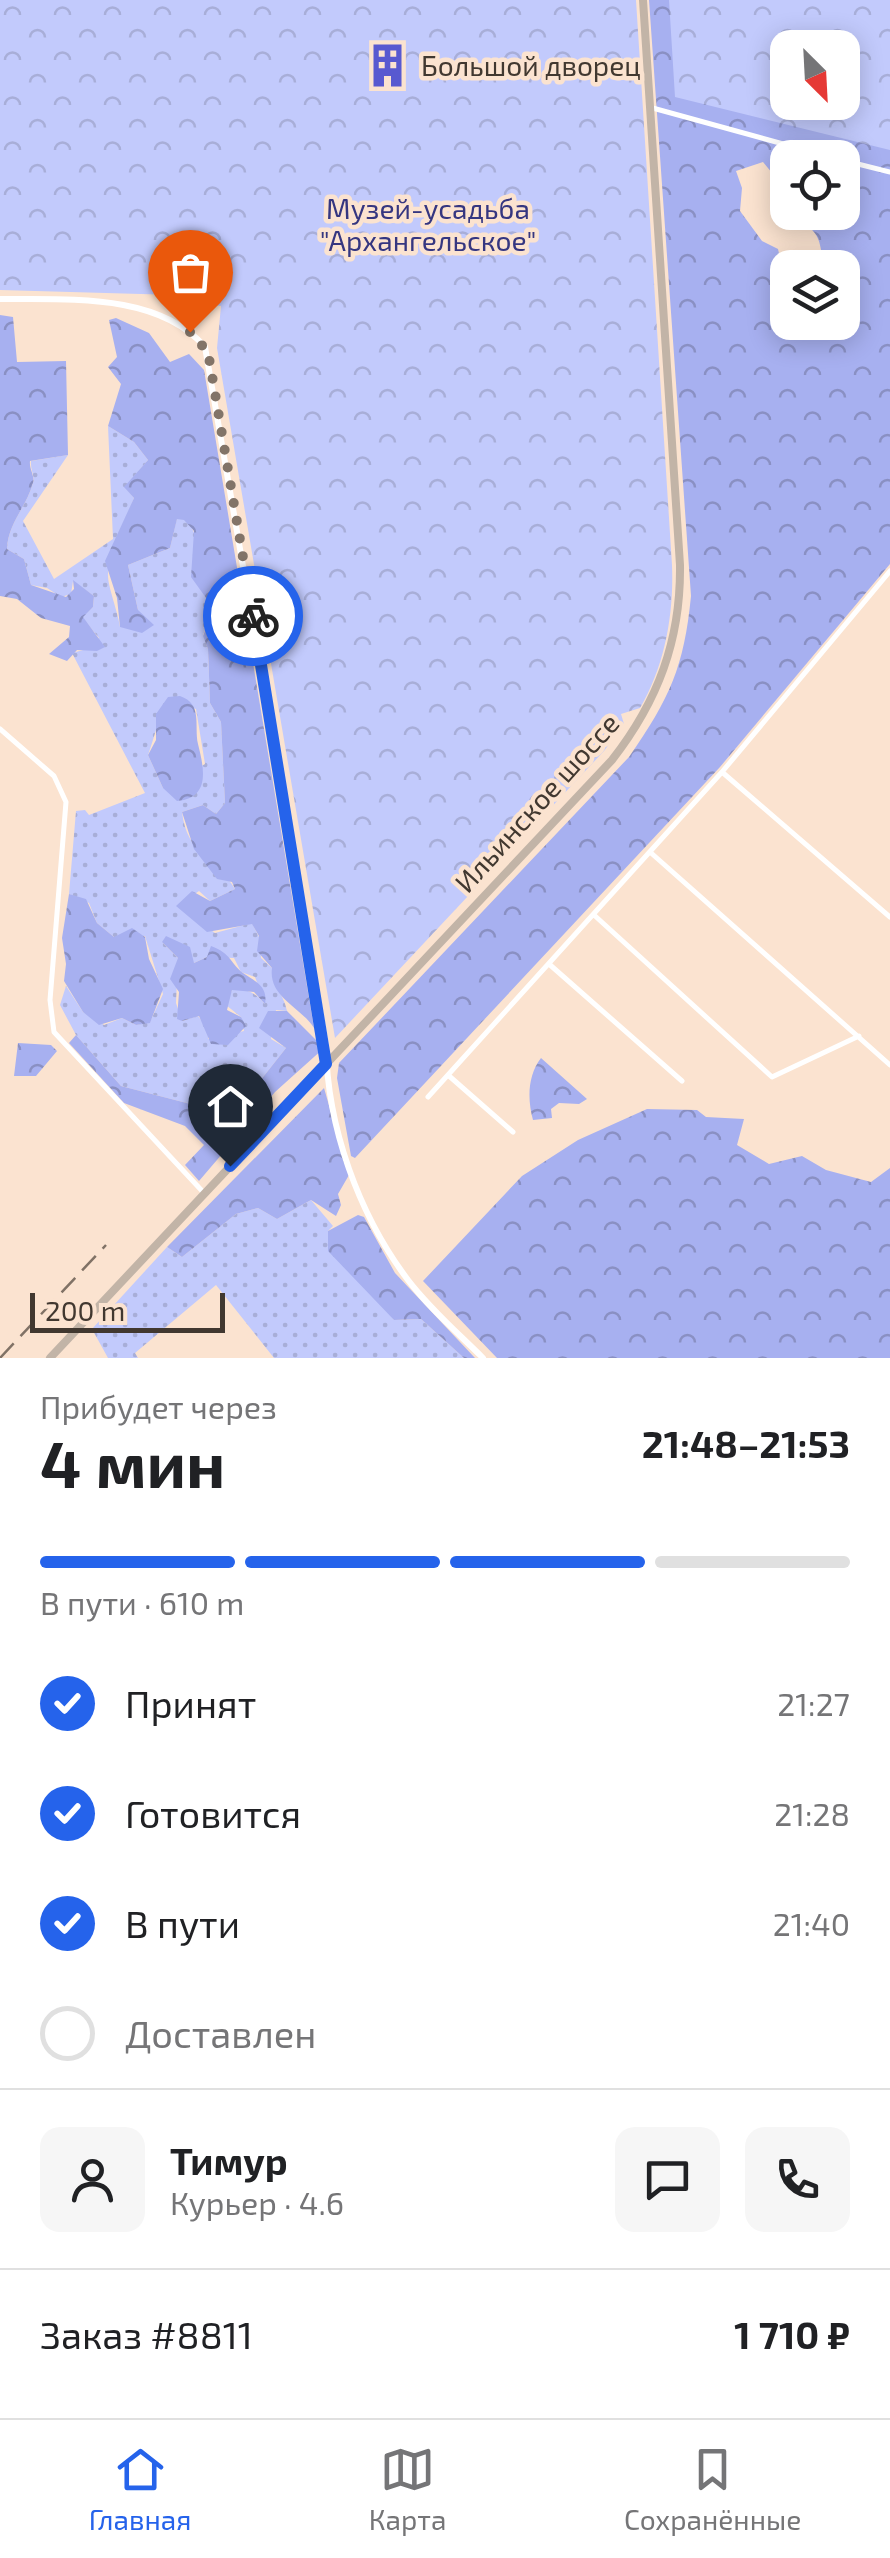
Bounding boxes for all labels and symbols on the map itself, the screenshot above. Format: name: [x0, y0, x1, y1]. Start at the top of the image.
north arrow: [770, 30, 860, 120]
building icon: Большой дворец: [364, 42, 412, 90]
place label: Большой дворец: [421, 48, 641, 82]
park label: Музей-усадьба "Архангельское": [320, 191, 536, 257]
pin: [148, 230, 233, 333]
courier: [203, 566, 303, 666]
street label: Ильинское шоссе: [447, 706, 626, 899]
pin: [188, 1064, 273, 1167]
scale bar: [30, 1288, 225, 1332]

